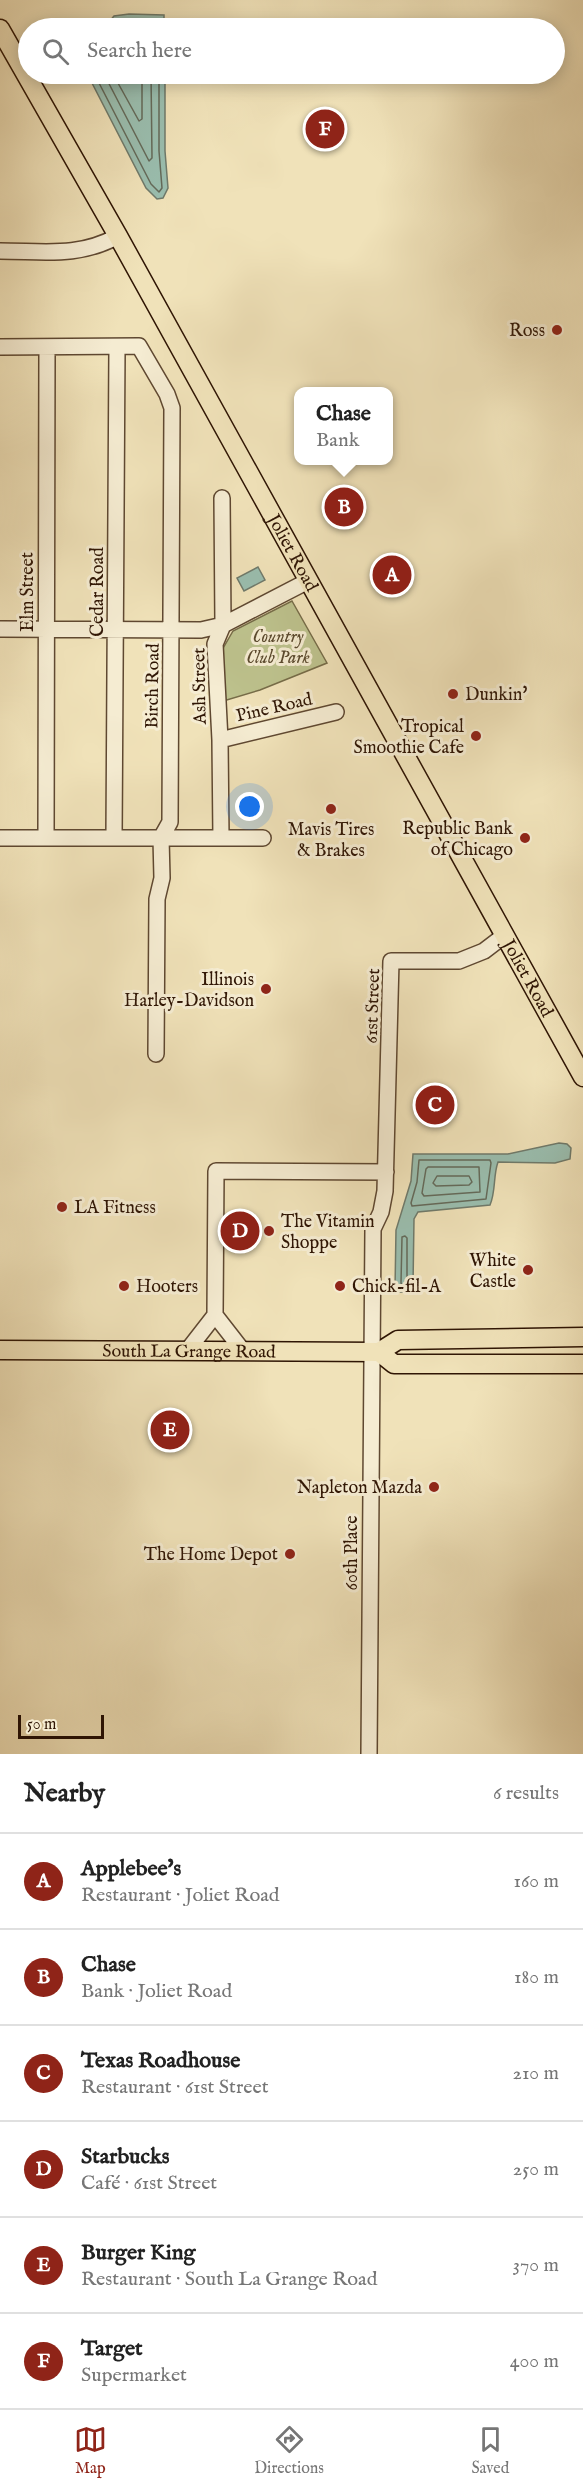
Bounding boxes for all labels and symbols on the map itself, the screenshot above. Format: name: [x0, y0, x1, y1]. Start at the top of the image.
pin: F: [306, 106, 344, 152]
place label: Ross: [509, 320, 545, 343]
marker: Ross: [550, 323, 564, 337]
pin: B: [324, 484, 364, 530]
street label: Joliet Road: [260, 509, 323, 597]
street label: Cedar Road: [87, 547, 110, 637]
street label: Elm Street: [17, 552, 40, 632]
pin: A: [372, 552, 412, 598]
park label: Country Club Park: [246, 626, 310, 670]
street label: Birch Road: [141, 643, 166, 729]
street label: Ash Street: [188, 647, 213, 726]
place label: Dunkin': [465, 684, 527, 707]
marker: Dunkin': [446, 687, 460, 701]
street label: Pine Road: [234, 688, 315, 728]
place label: Tropical Smoothie Cafe: [353, 716, 464, 760]
marker: Tropical Smoothie Cafe: [469, 729, 483, 743]
your location: [235, 792, 264, 821]
marker: Mavis Tires & Brakes: [324, 802, 338, 816]
place label: Republic Bank of Chicago: [402, 818, 513, 862]
place label: Mavis Tires & Brakes: [288, 819, 374, 863]
marker: Republic Bank of Chicago: [518, 831, 532, 845]
street label: Joliet Road: [495, 934, 558, 1022]
street label: 61st Street: [361, 968, 386, 1044]
place label: Illinois Harley-Davidson: [124, 969, 254, 1013]
marker: Illinois Harley-Davidson: [259, 982, 273, 996]
pin: C: [416, 1082, 454, 1128]
place label: LA Fitness: [74, 1197, 156, 1220]
marker: LA Fitness: [55, 1200, 69, 1214]
pin: D: [220, 1208, 260, 1254]
place label: The Vitamin Shoppe: [281, 1211, 375, 1255]
marker: The Vitamin Shoppe: [262, 1224, 276, 1238]
place label: White Castle: [469, 1250, 516, 1294]
marker: White Castle: [521, 1263, 535, 1277]
place label: Hooters: [136, 1276, 198, 1299]
place label: Chick-fil-A: [352, 1276, 442, 1299]
marker: Hooters: [117, 1279, 131, 1293]
marker: Chick-fil-A: [333, 1279, 347, 1293]
street label: South La Grange Road: [102, 1341, 276, 1364]
pin: E: [150, 1408, 190, 1452]
place label: Napleton Mazda: [297, 1477, 422, 1500]
marker: Napleton Mazda: [427, 1480, 441, 1494]
street label: 60th Place: [341, 1515, 364, 1591]
place label: The Home Depot: [144, 1544, 278, 1567]
marker: The Home Depot: [283, 1547, 297, 1561]
scale bar: [18, 1712, 104, 1740]

